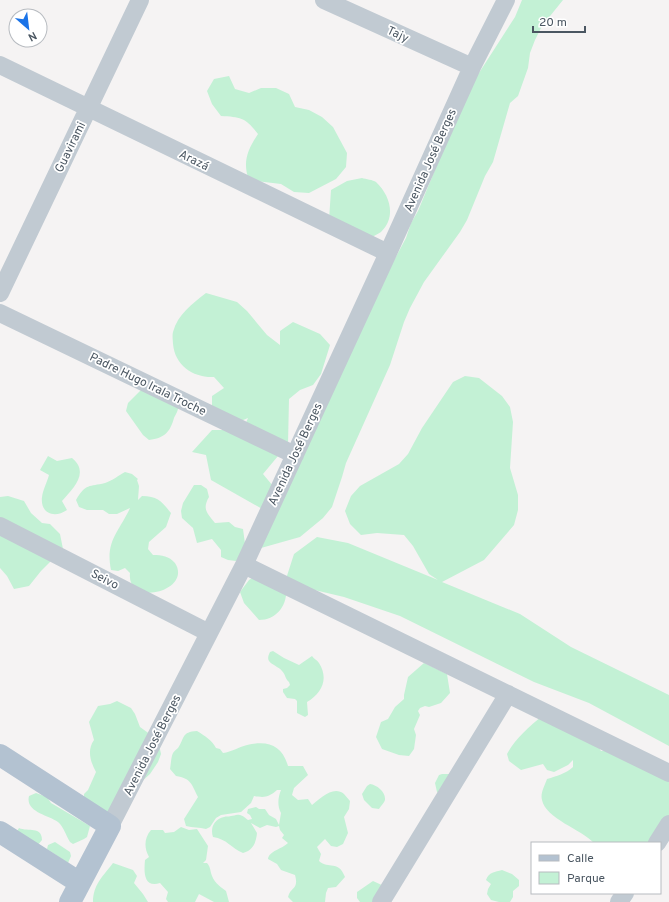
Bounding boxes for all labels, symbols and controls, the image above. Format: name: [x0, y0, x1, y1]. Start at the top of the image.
north arrow: [8, 8, 48, 48]
scale bar: [533, 8, 585, 34]
text: 20 m: [539, 15, 567, 31]
street label: Tajy: [384, 23, 411, 47]
text: N: [25, 28, 39, 44]
street label: Avenida José Berges: [401, 106, 461, 215]
street label: Guavirami: [52, 119, 90, 176]
street label: Arazá: [176, 147, 211, 175]
street label: Padre Hugo Irala Troche: [87, 350, 209, 420]
street label: Avenida José Berges: [265, 401, 327, 508]
street label: Seivo: [88, 566, 121, 594]
street label: Avenida José Berges: [120, 692, 185, 799]
legend: [531, 842, 661, 894]
text: Calle: [567, 851, 594, 867]
text: Parque: [567, 871, 605, 887]

